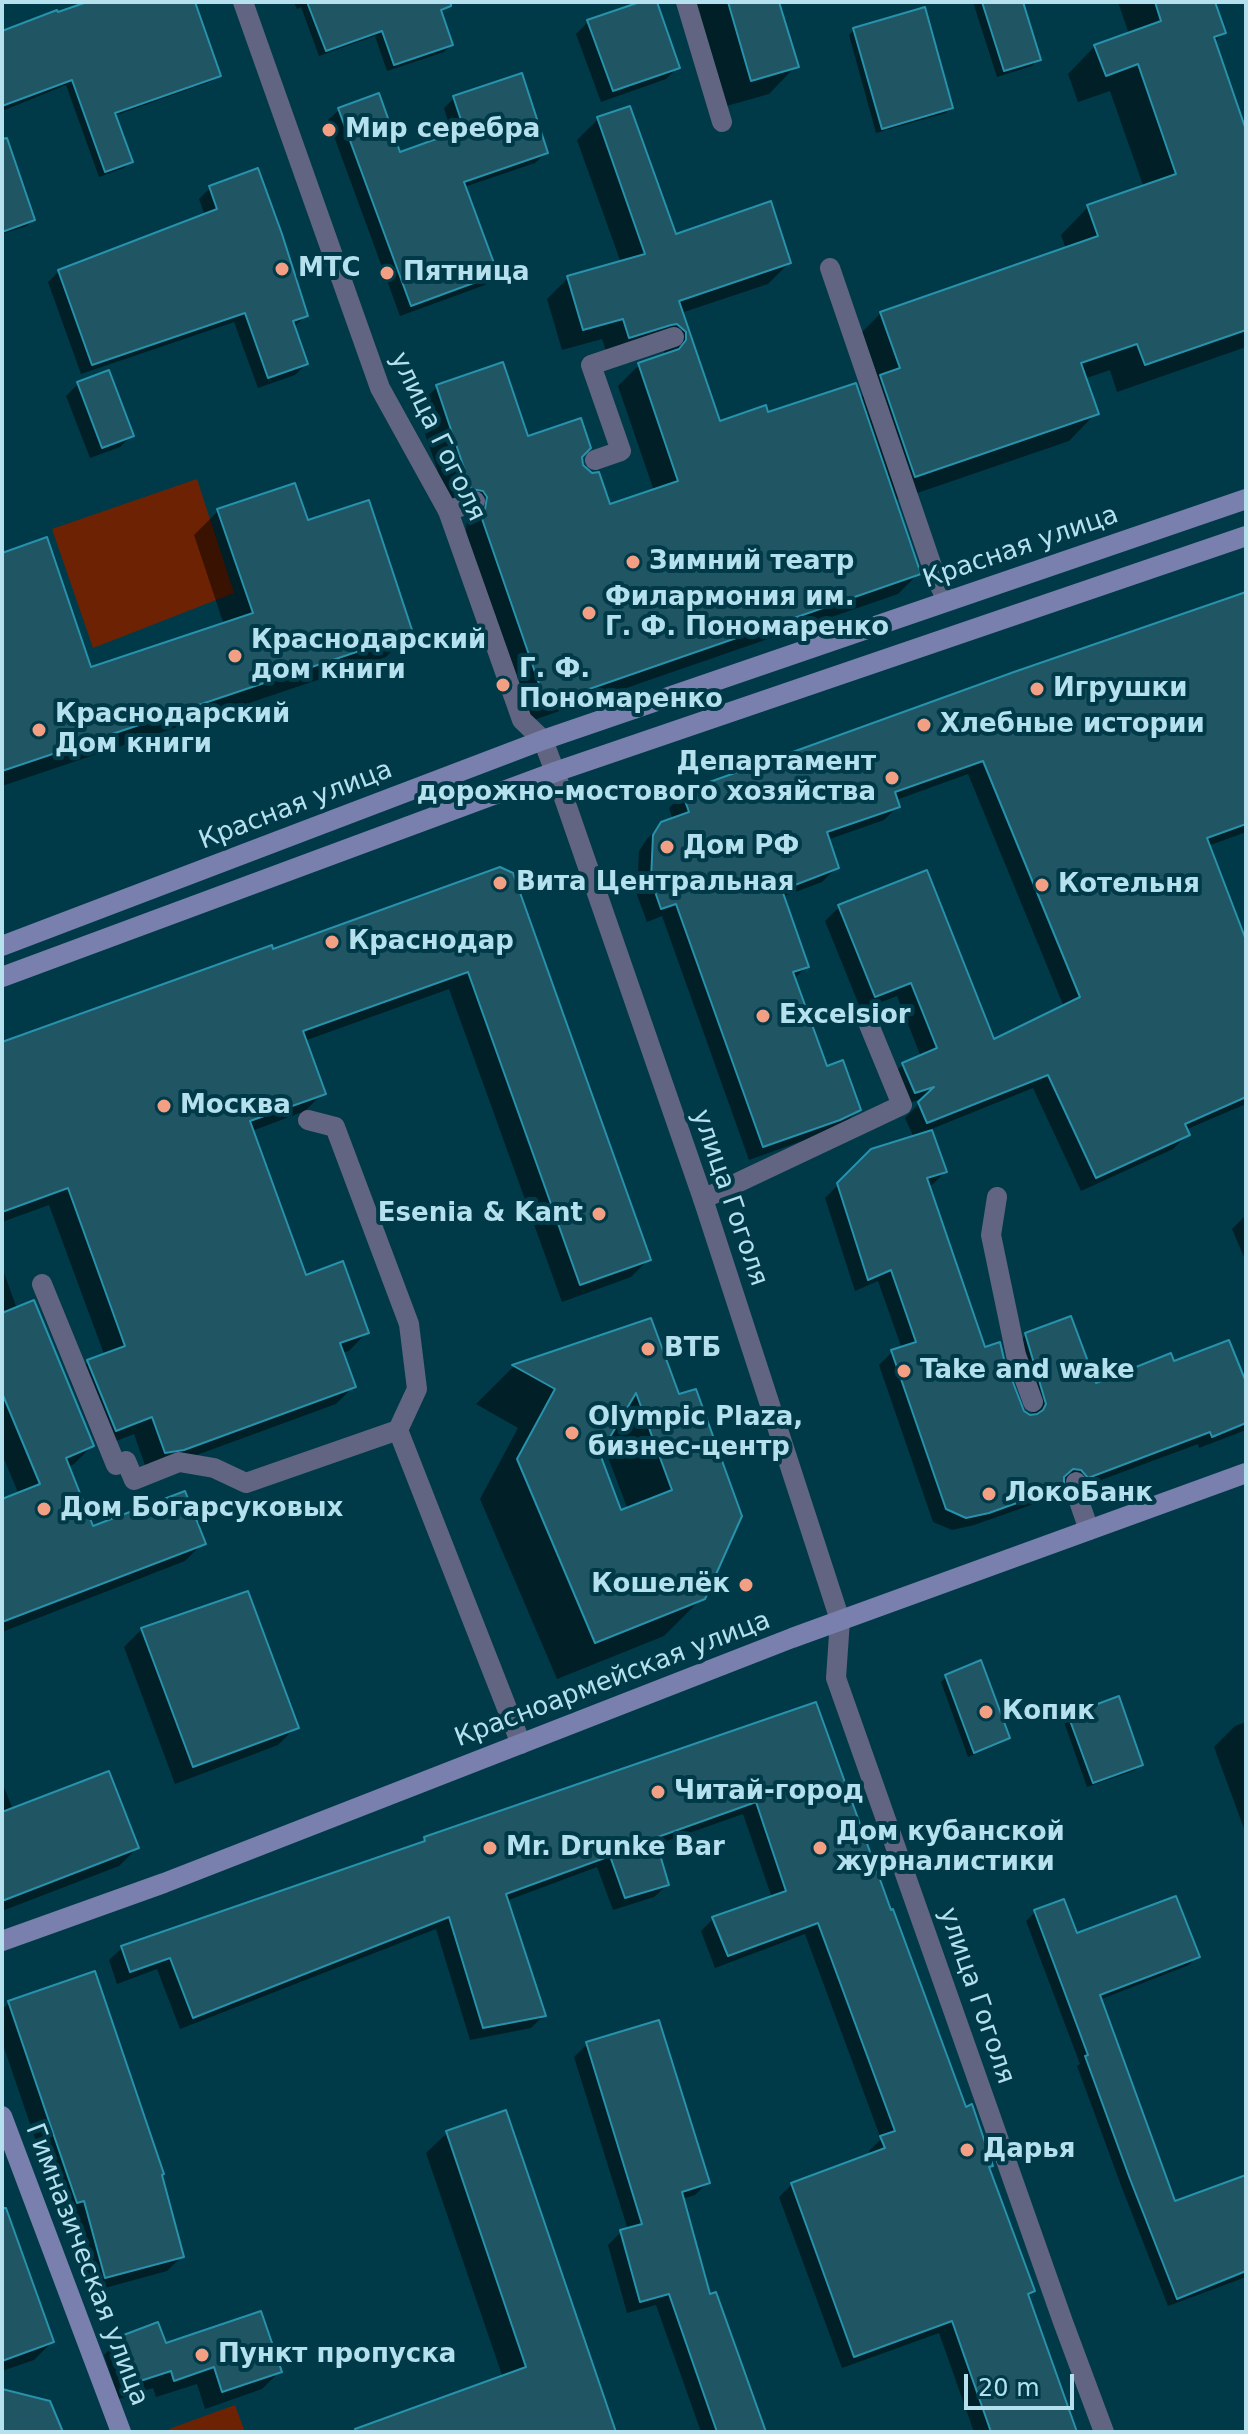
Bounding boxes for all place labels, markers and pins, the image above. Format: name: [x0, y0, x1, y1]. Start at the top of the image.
place label: Мир серебра: [345, 114, 540, 146]
marker: Мир серебра: [320, 121, 338, 139]
place label: МТС: [298, 253, 361, 285]
place label: Пятница: [403, 257, 530, 289]
marker: МТС: [273, 260, 291, 278]
marker: Пятница: [378, 264, 396, 282]
place label: Зимний театр: [649, 546, 854, 578]
marker: Зимний театр: [624, 553, 642, 571]
place label: Филармония им. Г. Ф. Пономаренко: [605, 582, 889, 644]
marker: Филармония им. Г. Ф. Пономаренко: [580, 604, 598, 622]
place label: Краснодарский дом книги: [251, 625, 486, 686]
marker: Краснодарский дом книги: [226, 647, 244, 665]
place label: Г. Ф. Пономаренко: [519, 654, 723, 716]
place label: Игрушки: [1053, 673, 1187, 705]
marker: Г. Ф. Пономаренко: [494, 676, 512, 694]
marker: Игрушки: [1028, 680, 1046, 698]
place label: Краснодарский Дом книги: [55, 699, 290, 760]
place label: Хлебные истории: [940, 709, 1205, 741]
marker: Хлебные истории: [915, 716, 933, 734]
marker: Краснодарский Дом книги: [30, 721, 48, 739]
place label: Департамент дорожно-мостового хозяйства: [417, 747, 876, 808]
marker: Департамент дорожно-мостового хозяйства: [883, 769, 901, 787]
place label: Дом РФ: [683, 831, 799, 863]
marker: Дом РФ: [658, 838, 676, 856]
place label: Вита Центральная: [516, 867, 794, 899]
place label: Котельня: [1058, 869, 1200, 901]
marker: Вита Центральная: [491, 874, 509, 892]
marker: Котельня: [1033, 876, 1051, 894]
place label: Краснодар: [348, 926, 514, 958]
marker: Краснодар: [323, 933, 341, 951]
place label: Excelsior: [779, 1000, 911, 1032]
marker: Excelsior: [754, 1007, 772, 1025]
place label: Москва: [180, 1090, 291, 1122]
marker: Москва: [155, 1097, 173, 1115]
place label: Esenia & Kant: [378, 1198, 583, 1230]
marker: Esenia & Kant: [590, 1205, 608, 1223]
place label: ВТБ: [664, 1333, 721, 1365]
marker: ВТБ: [639, 1340, 657, 1358]
place label: Take and wake: [920, 1355, 1135, 1387]
marker: Take and wake: [895, 1362, 913, 1380]
place label: Olympic Plaza, бизнес-центр: [588, 1402, 803, 1464]
marker: Olympic Plaza, бизнес-центр: [563, 1424, 581, 1442]
place label: ЛокоБанк: [1005, 1478, 1153, 1510]
marker: ЛокоБанк: [980, 1485, 998, 1503]
place label: Дом Богарсуковых: [60, 1493, 343, 1525]
marker: Дом Богарсуковых: [35, 1500, 53, 1518]
place label: Кошелёк: [591, 1569, 730, 1601]
marker: Кошелёк: [737, 1576, 755, 1594]
place label: Копик: [1002, 1696, 1095, 1728]
marker: Копик: [977, 1703, 995, 1721]
place label: Читай-город: [674, 1776, 864, 1808]
marker: Читай-город: [649, 1783, 667, 1801]
place label: Дом кубанской журналистики: [836, 1817, 1065, 1878]
place label: Mr. Drunke Bar: [506, 1832, 725, 1864]
marker: Mr. Drunke Bar: [481, 1839, 499, 1857]
marker: Дом кубанской журналистики: [811, 1839, 829, 1857]
place label: Дарья: [983, 2134, 1075, 2166]
marker: Дарья: [958, 2141, 976, 2159]
place label: Пункт пропуска: [218, 2339, 456, 2371]
marker: Пункт пропуска: [193, 2346, 211, 2364]

